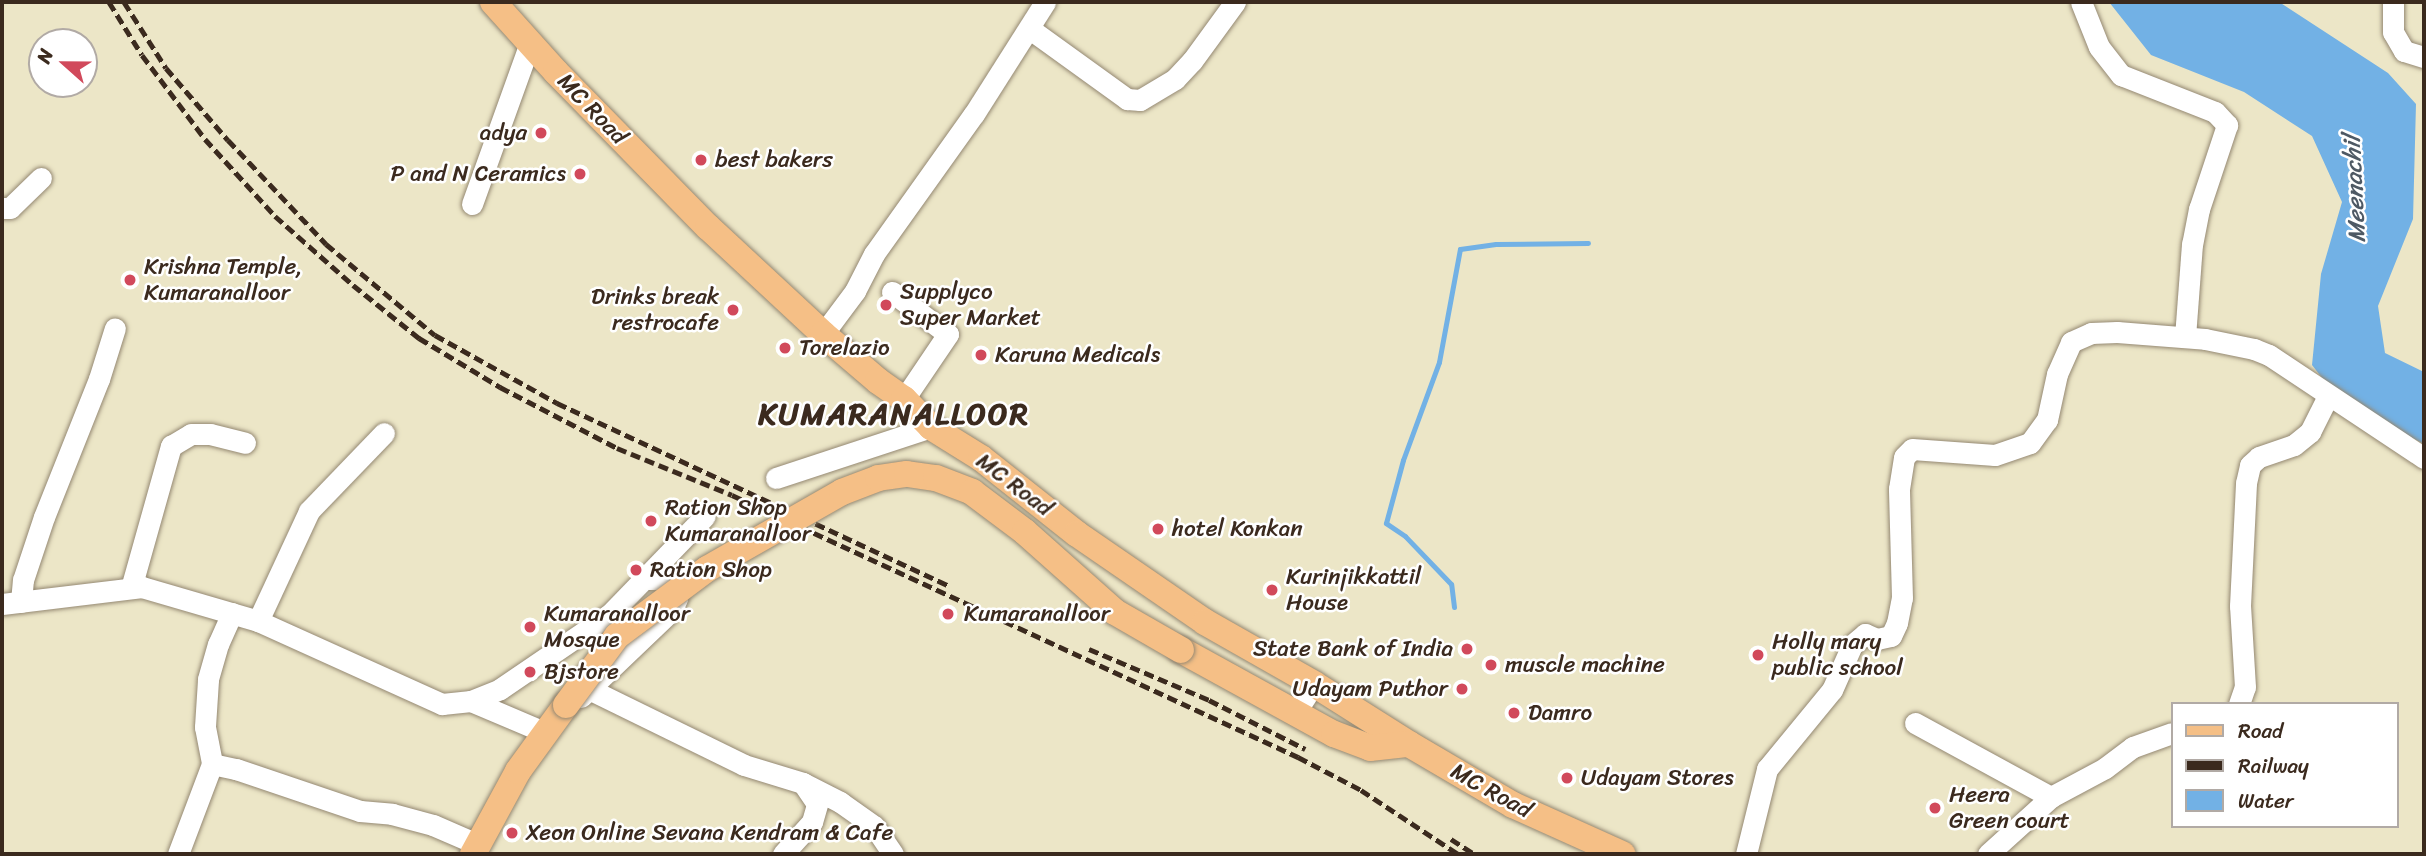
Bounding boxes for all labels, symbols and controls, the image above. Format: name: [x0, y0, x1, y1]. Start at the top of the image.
north arrow: [28, 28, 98, 98]
text: N: [27, 44, 63, 68]
street label: MC Road: [551, 68, 633, 150]
place label: adya: [480, 119, 527, 147]
marker: adya: [533, 125, 549, 141]
water label: Meenachil: [2338, 135, 2372, 243]
place label: best bakers: [715, 146, 833, 174]
marker: best bakers: [693, 152, 709, 168]
place label: P and N Ceramics: [389, 160, 566, 188]
marker: P and N Ceramics: [572, 166, 588, 182]
place label: Krishna Temple, Kumaranalloor: [144, 253, 303, 307]
marker: Krishna Temple, Kumaranalloor: [122, 272, 138, 288]
place label: Supplyco Super Market: [900, 278, 1039, 332]
place label: Drinks break restrocafe: [591, 283, 719, 337]
marker: Supplyco Super Market: [878, 297, 894, 313]
marker: Drinks break restrocafe: [725, 302, 741, 318]
place label: Torelazio: [799, 334, 890, 362]
marker: Torelazio: [777, 340, 793, 356]
place label: Karuna Medicals: [995, 341, 1161, 369]
marker: Karuna Medicals: [973, 347, 989, 363]
district label: KUMARANALLOOR: [760, 396, 1028, 432]
street label: MC Road: [970, 447, 1058, 523]
place label: Ration Shop Kumaranalloor: [665, 494, 811, 548]
marker: Ration Shop Kumaranalloor: [643, 513, 659, 529]
place label: hotel Konkan: [1172, 515, 1304, 543]
marker: hotel Konkan: [1150, 521, 1166, 537]
place label: Ration Shop: [650, 556, 772, 584]
marker: Ration Shop: [628, 562, 644, 578]
place label: Kurinjikkattil House: [1286, 563, 1421, 617]
marker: Kurinjikkattil House: [1264, 582, 1280, 598]
place label: Kumaranalloor Mosque: [544, 600, 690, 654]
place label: Kumaranalloor: [964, 600, 1110, 628]
marker: Kumaranalloor: [938, 604, 958, 624]
marker: Kumaranalloor Mosque: [522, 619, 538, 635]
place label: Holly mary public school: [1772, 628, 1903, 682]
place label: State Bank of India: [1253, 635, 1453, 663]
marker: State Bank of India: [1459, 641, 1475, 657]
marker: Holly mary public school: [1750, 647, 1766, 663]
place label: muscle machine: [1505, 651, 1664, 679]
marker: muscle machine: [1483, 657, 1499, 673]
place label: Bjstore: [544, 658, 619, 686]
marker: Bjstore: [522, 664, 538, 680]
place label: Udayam Puthor: [1292, 675, 1448, 703]
marker: Udayam Puthor: [1454, 681, 1470, 697]
place label: Damro: [1528, 699, 1592, 727]
legend: [2170, 702, 2398, 828]
marker: Damro: [1506, 705, 1522, 721]
text: Road: [2238, 712, 2283, 750]
text: Railway: [2238, 747, 2309, 785]
street label: MC Road: [1446, 757, 1536, 825]
place label: Udayam Stores: [1581, 764, 1734, 792]
marker: Udayam Stores: [1559, 770, 1575, 786]
place label: Heera Green court: [1949, 781, 2069, 835]
text: Water: [2238, 782, 2293, 820]
marker: Heera Green court: [1927, 800, 1943, 816]
place label: Xeon Online Sevana Kendram & Cafe: [526, 819, 894, 847]
marker: Xeon Online Sevana Kendram & Cafe: [504, 825, 520, 841]

